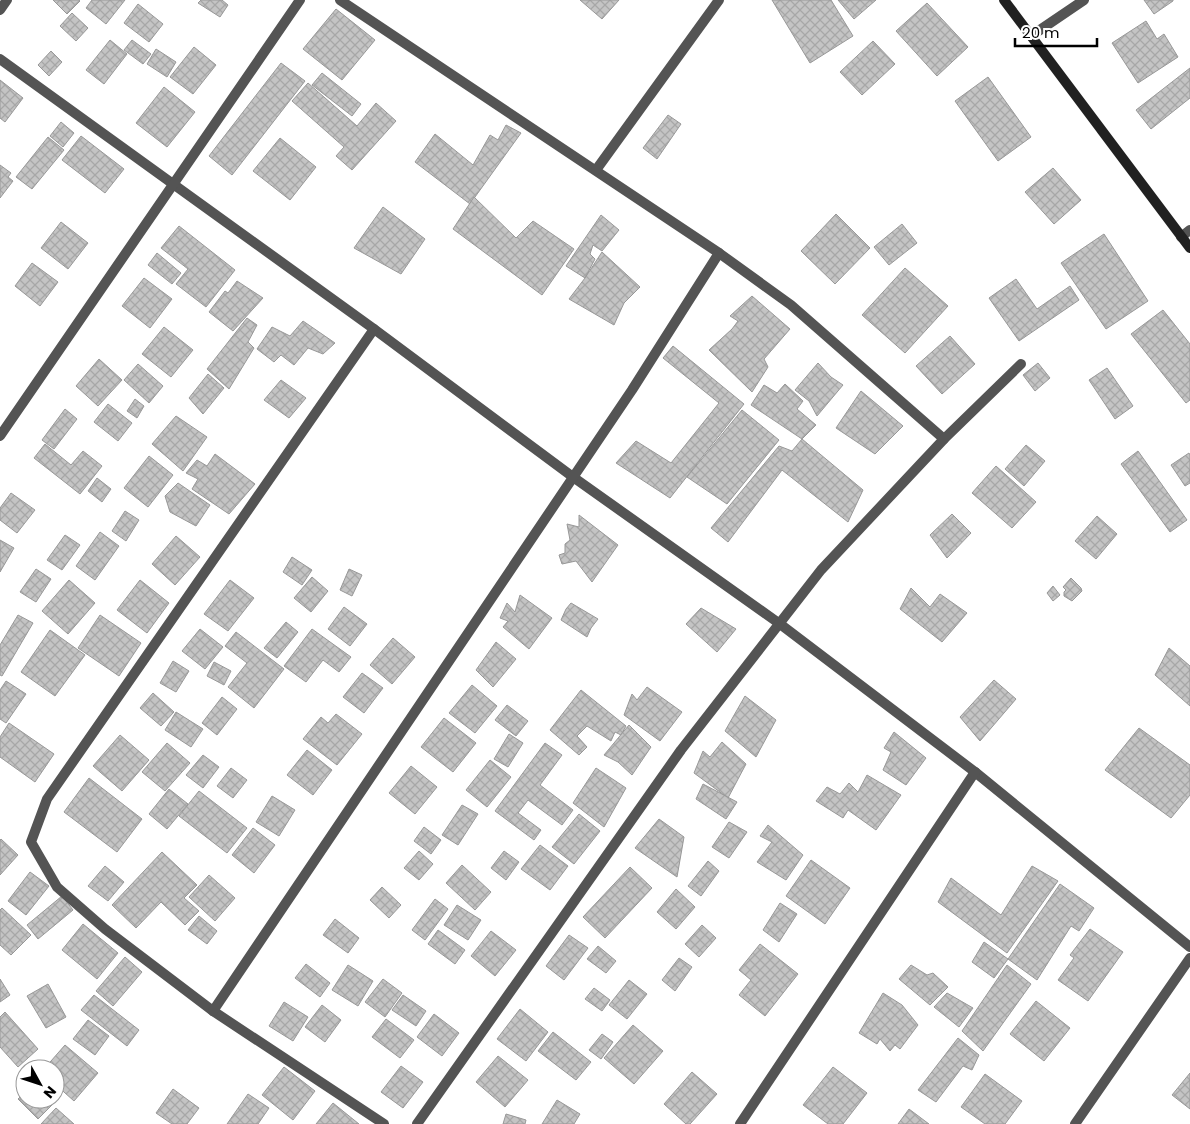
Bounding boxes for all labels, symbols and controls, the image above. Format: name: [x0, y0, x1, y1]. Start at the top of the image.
scale bar: [1015, 15, 1098, 47]
text: 20 m: [1022, 22, 1060, 43]
north arrow: [15, 1059, 65, 1109]
text: N: [39, 1082, 61, 1103]

